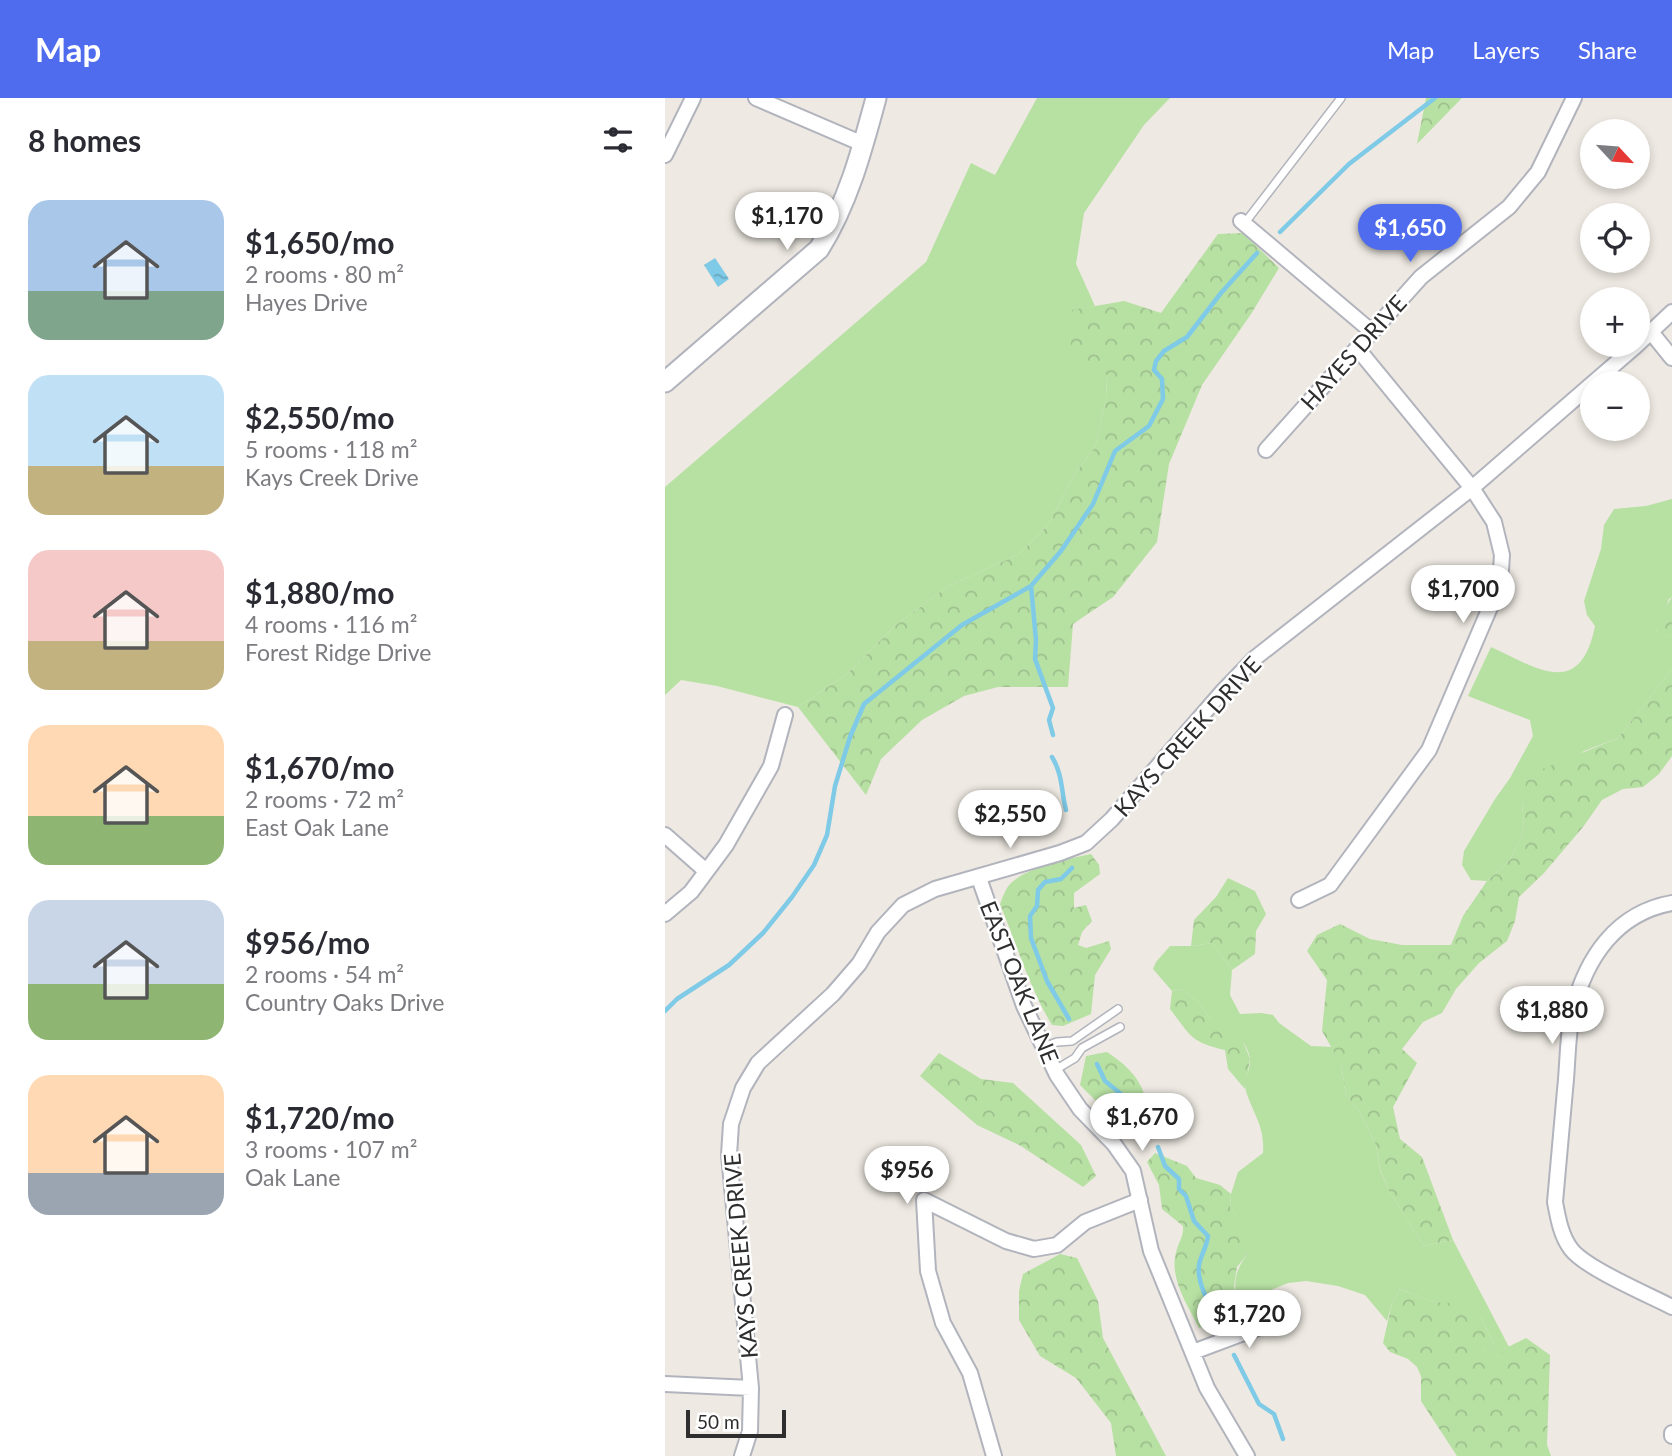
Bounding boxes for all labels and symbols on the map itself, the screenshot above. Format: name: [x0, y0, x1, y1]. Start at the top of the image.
north arrow: [1580, 119, 1650, 189]
pin: $1,170: [730, 192, 844, 252]
pin: $1,650: [1353, 204, 1467, 264]
street label: HAYES DRIVE: [1294, 289, 1412, 415]
pin: $1,700: [1406, 566, 1520, 625]
street label: KAYS CREEK DRIVE: [1108, 650, 1266, 822]
pin: $2,550: [953, 790, 1067, 850]
street label: EAST OAK LANE: [975, 897, 1065, 1067]
pin: $1,880: [1495, 986, 1609, 1046]
pin: $1,670: [1085, 1094, 1199, 1153]
pin: $956: [866, 1146, 948, 1206]
street label: KAYS CREEK DRIVE: [717, 1152, 763, 1360]
pin: $1,720: [1192, 1290, 1306, 1350]
scale bar: [686, 1407, 786, 1439]

